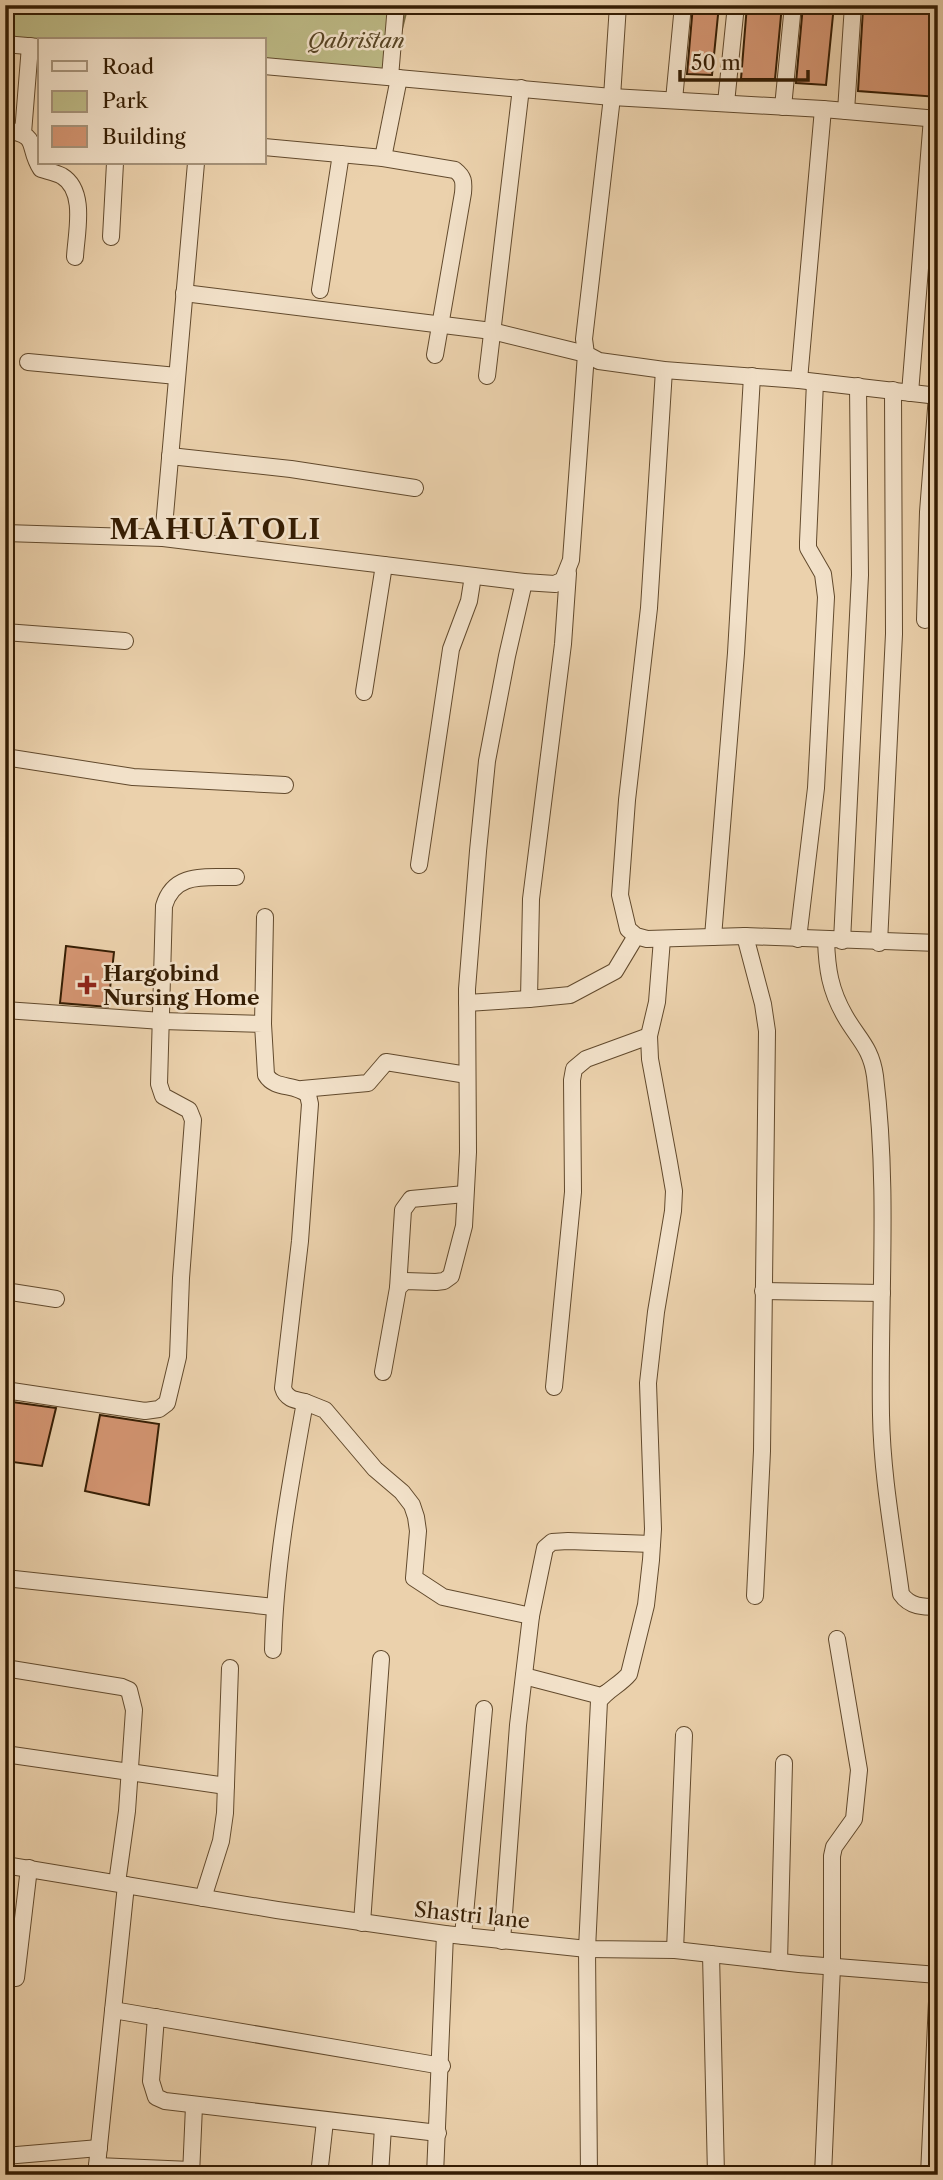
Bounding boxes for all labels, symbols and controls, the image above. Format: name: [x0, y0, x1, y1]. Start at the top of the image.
park label: Qabristan: [307, 28, 405, 53]
legend: [38, 38, 266, 164]
scale bar: [680, 38, 808, 82]
text: 50 m: [691, 50, 741, 75]
text: Road: [102, 54, 154, 79]
text: Park: [102, 88, 148, 113]
text: Building: [102, 124, 187, 149]
district label: MAHUĀTOLI: [110, 512, 322, 546]
place label: Hargobind Nursing Home: [103, 961, 260, 1010]
marker: Hargobind Nursing Home: [77, 975, 97, 995]
street label: Shastri lane: [413, 1896, 531, 1934]

